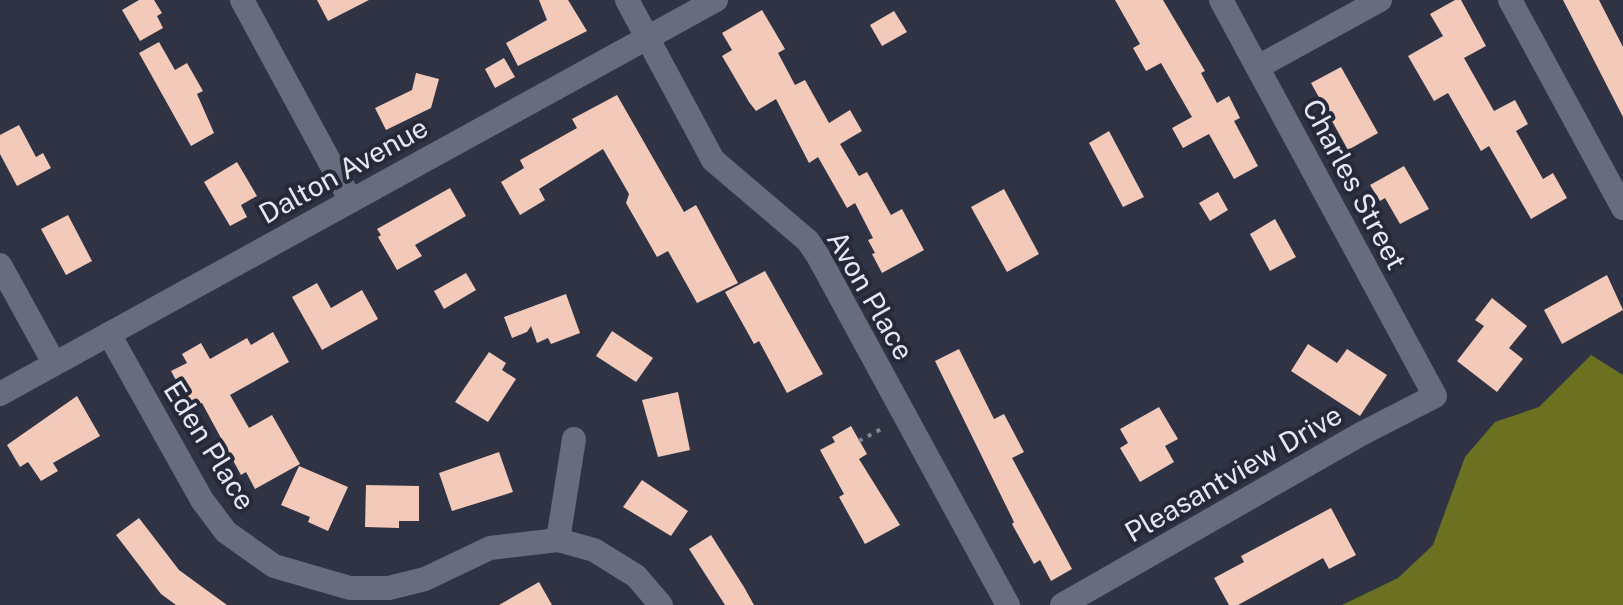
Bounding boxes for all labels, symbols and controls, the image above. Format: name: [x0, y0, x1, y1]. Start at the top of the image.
street label: Charles Street: [1296, 93, 1414, 275]
street label: Dalton Avenue: [253, 110, 433, 230]
street label: Avon Place: [821, 225, 921, 365]
street label: Eden Place: [157, 375, 263, 515]
street label: Pleasantview Drive: [1119, 397, 1347, 549]

